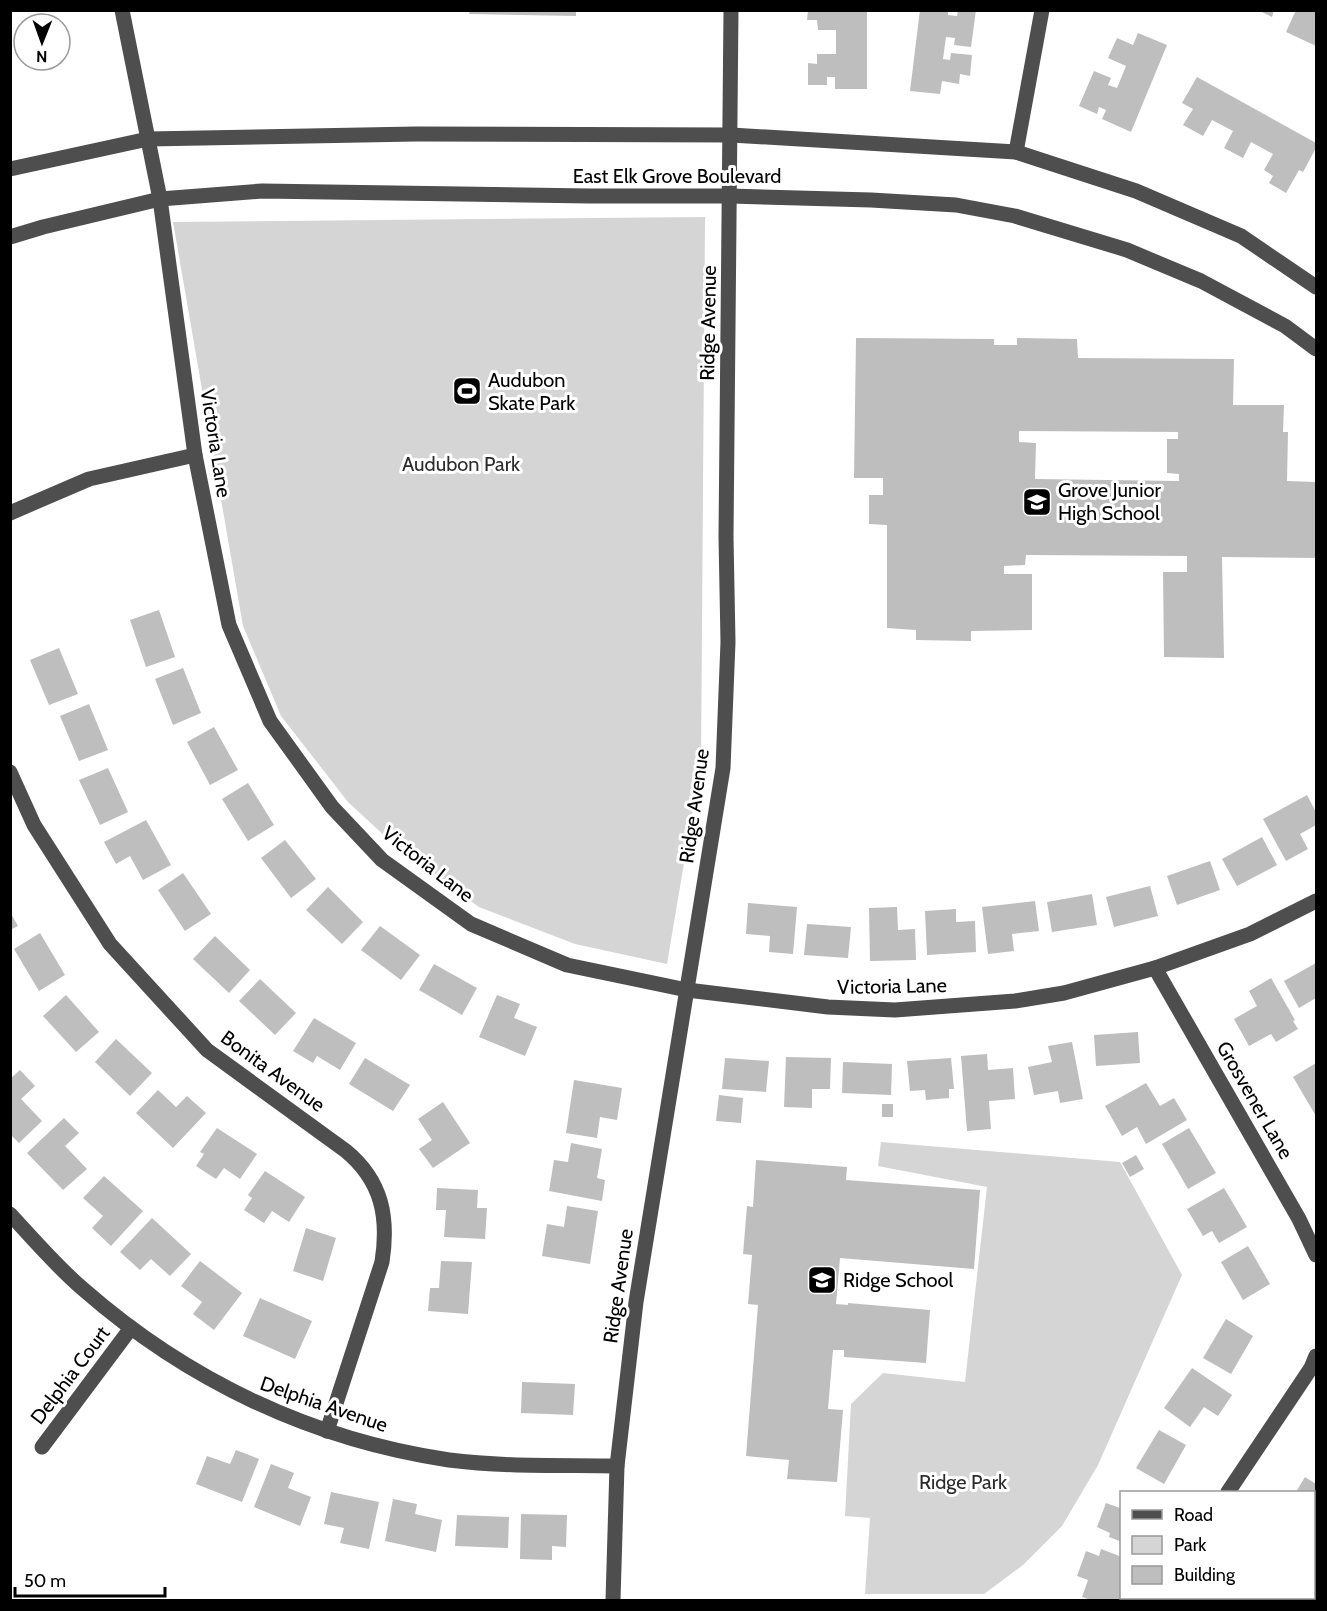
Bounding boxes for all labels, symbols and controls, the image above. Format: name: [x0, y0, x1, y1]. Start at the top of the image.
north arrow: [12, 12, 72, 72]
text: N: [36, 47, 48, 66]
street label: East Elk Grove Boulevard: [573, 164, 781, 188]
street label: Ridge Avenue: [695, 265, 721, 381]
place label: Audubon Skate Park: [488, 368, 575, 415]
sports icon: Audubon Skate Park: [451, 375, 483, 407]
street label: Victoria Lane: [196, 387, 236, 499]
park label: Audubon Park: [402, 452, 520, 476]
place label: Grove Junior High School: [1058, 478, 1161, 525]
school or university icon: Grove Junior High School: [1021, 486, 1053, 518]
street label: Ridge Avenue: [674, 747, 714, 865]
street label: Victoria Lane: [377, 821, 479, 907]
street label: Victoria Lane: [837, 973, 947, 999]
street label: Bonita Avenue: [216, 1025, 330, 1117]
street label: Grosvener Lane: [1212, 1037, 1298, 1163]
street label: Ridge Avenue: [598, 1227, 638, 1345]
school or university icon: Ridge School: [806, 1264, 838, 1296]
place label: Ridge School: [843, 1268, 954, 1292]
street label: Delphia Court: [25, 1321, 115, 1429]
street label: Delphia Avenue: [257, 1371, 391, 1437]
park label: Ridge Park: [919, 1470, 1007, 1494]
legend: [1120, 1491, 1315, 1599]
text: Road: [1174, 1504, 1213, 1526]
text: Park: [1174, 1534, 1207, 1556]
scale bar: [15, 1560, 165, 1598]
text: Building: [1174, 1564, 1236, 1586]
text: 50 m: [24, 1570, 66, 1592]

